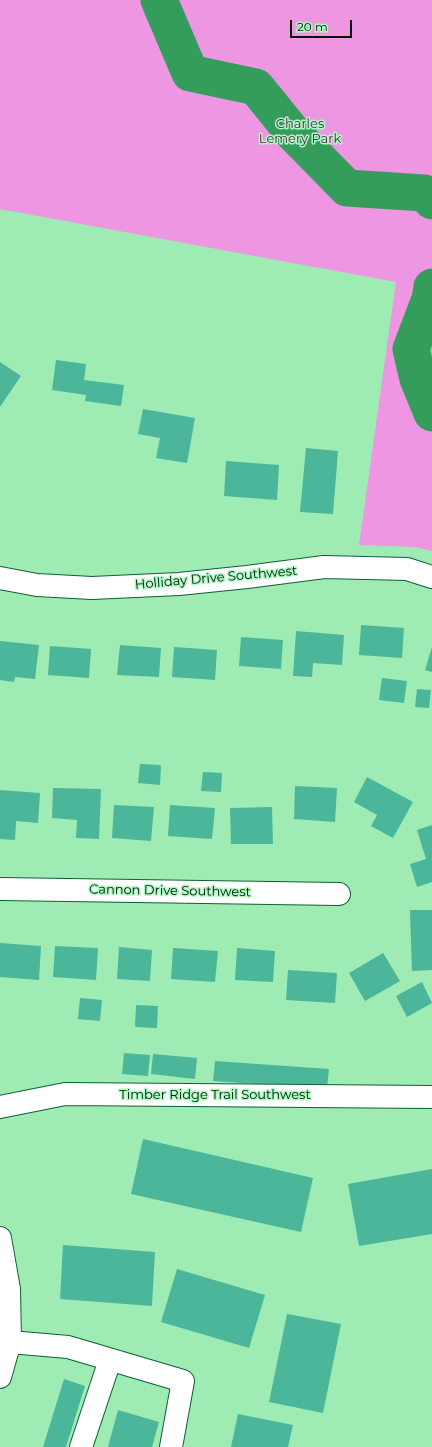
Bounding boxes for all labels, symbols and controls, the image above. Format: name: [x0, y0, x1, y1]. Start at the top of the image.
scale bar: [292, 12, 354, 38]
text: 20 m: [297, 19, 328, 34]
park label: Charles Lemery Park: [259, 116, 341, 147]
street label: Holliday Drive Southwest: [134, 563, 298, 593]
street label: Cannon Drive Southwest: [89, 882, 251, 900]
street label: Timber Ridge Trail Southwest: [119, 1087, 311, 1103]

